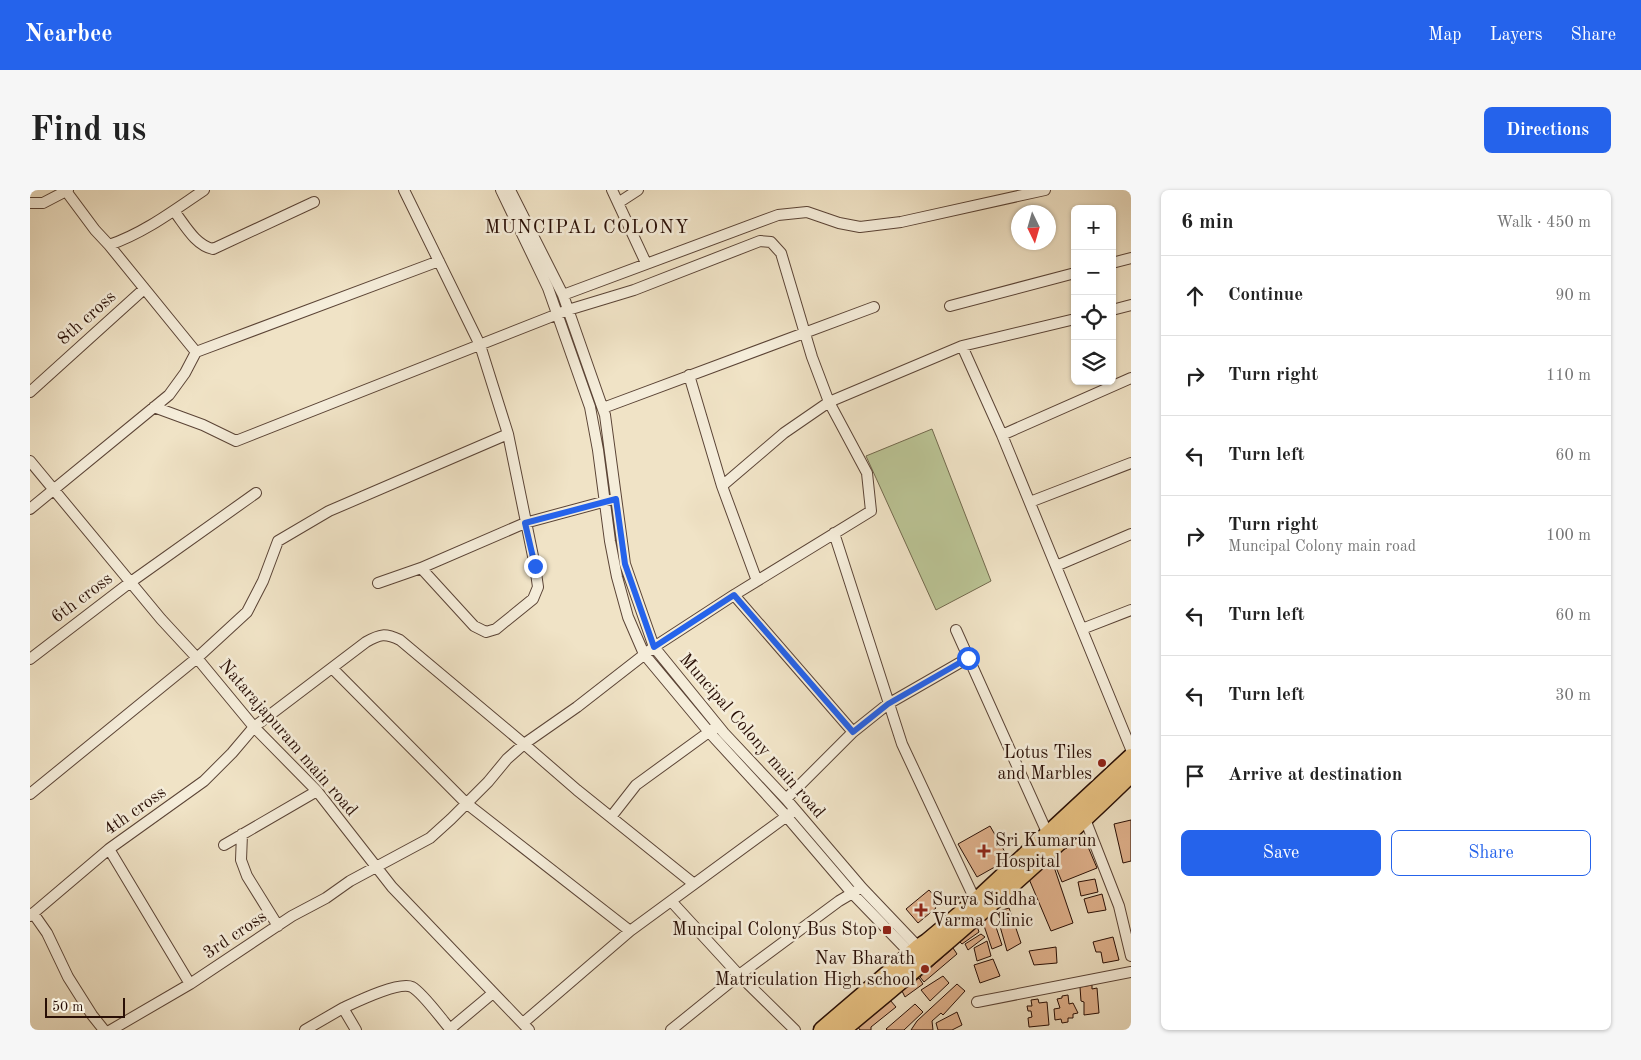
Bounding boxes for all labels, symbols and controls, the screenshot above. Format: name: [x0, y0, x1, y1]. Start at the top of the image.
text: Nearbee: [25, 23, 113, 47]
text: Map: [1428, 26, 1462, 44]
text: Layers: [1490, 26, 1542, 44]
text: Share: [1570, 26, 1616, 44]
button: Directions: [1484, 107, 1611, 153]
text: Find us: [30, 113, 146, 148]
north arrow: [1011, 205, 1056, 250]
map controls: [1071, 205, 1116, 385]
button: +: [1071, 205, 1116, 250]
text: 6 min: [1181, 212, 1234, 233]
text: Walk · 450 m: [1496, 215, 1591, 231]
district label: MUNCIPAL COLONY: [484, 219, 690, 238]
button: −: [1071, 250, 1116, 295]
icon: ahead: [1181, 282, 1209, 310]
text: Continue: [1228, 286, 1303, 305]
street label: 8th cross: [54, 287, 120, 349]
text: 90 m: [1555, 288, 1591, 304]
button: locate: [1071, 295, 1116, 340]
button: layers: [1071, 340, 1116, 385]
icon: right: [1181, 362, 1209, 390]
text: Turn right: [1228, 366, 1318, 385]
text: 110 m: [1546, 368, 1591, 384]
icon: left: [1181, 442, 1209, 470]
text: Turn left: [1228, 446, 1305, 465]
text: 60 m: [1555, 448, 1591, 464]
text: Turn right: [1228, 516, 1318, 535]
icon: right: [1181, 522, 1209, 550]
text: 100 m: [1546, 528, 1591, 544]
text: Muncipal Colony main road: [1228, 539, 1416, 555]
route end: [524, 555, 547, 578]
street label: 6th cross: [48, 569, 116, 627]
icon: left: [1181, 602, 1209, 630]
text: Turn left: [1228, 606, 1305, 625]
text: 60 m: [1555, 608, 1591, 624]
route start: [957, 647, 980, 670]
street label: Muncipal Colony main road: [676, 650, 828, 822]
street label: Natarajapuram main road: [215, 656, 361, 820]
icon: left: [1181, 682, 1209, 710]
text: Turn left: [1228, 686, 1305, 705]
text: 30 m: [1555, 688, 1591, 704]
place label: Lotus Tiles and Marbles: [997, 744, 1092, 783]
marker: Lotus Tiles and Marbles: [1096, 757, 1108, 769]
icon: arrive: [1181, 762, 1209, 790]
text: Arrive at destination: [1228, 766, 1402, 785]
street label: 4th cross: [101, 783, 170, 839]
button: Save: [1181, 830, 1381, 876]
button: Share: [1391, 830, 1591, 876]
place label: Sri Kumarun Hospital: [995, 832, 1097, 871]
marker: Sri Kumarun Hospital: [977, 844, 991, 858]
place label: Surya Siddha Varma Clinic: [932, 891, 1037, 930]
marker: Surya Siddha Varma Clinic: [914, 903, 928, 917]
street label: 3rd cross: [200, 907, 270, 963]
place label: Muncipal Colony Bus Stop: [672, 921, 877, 939]
marker: Muncipal Colony Bus Stop: [881, 924, 893, 936]
place label: Nav Bharath Matriculation High school: [715, 950, 915, 989]
marker: Nav Bharath Matriculation High school: [919, 963, 931, 975]
scale bar: [45, 995, 125, 1018]
text: 50 m: [52, 1000, 83, 1014]

